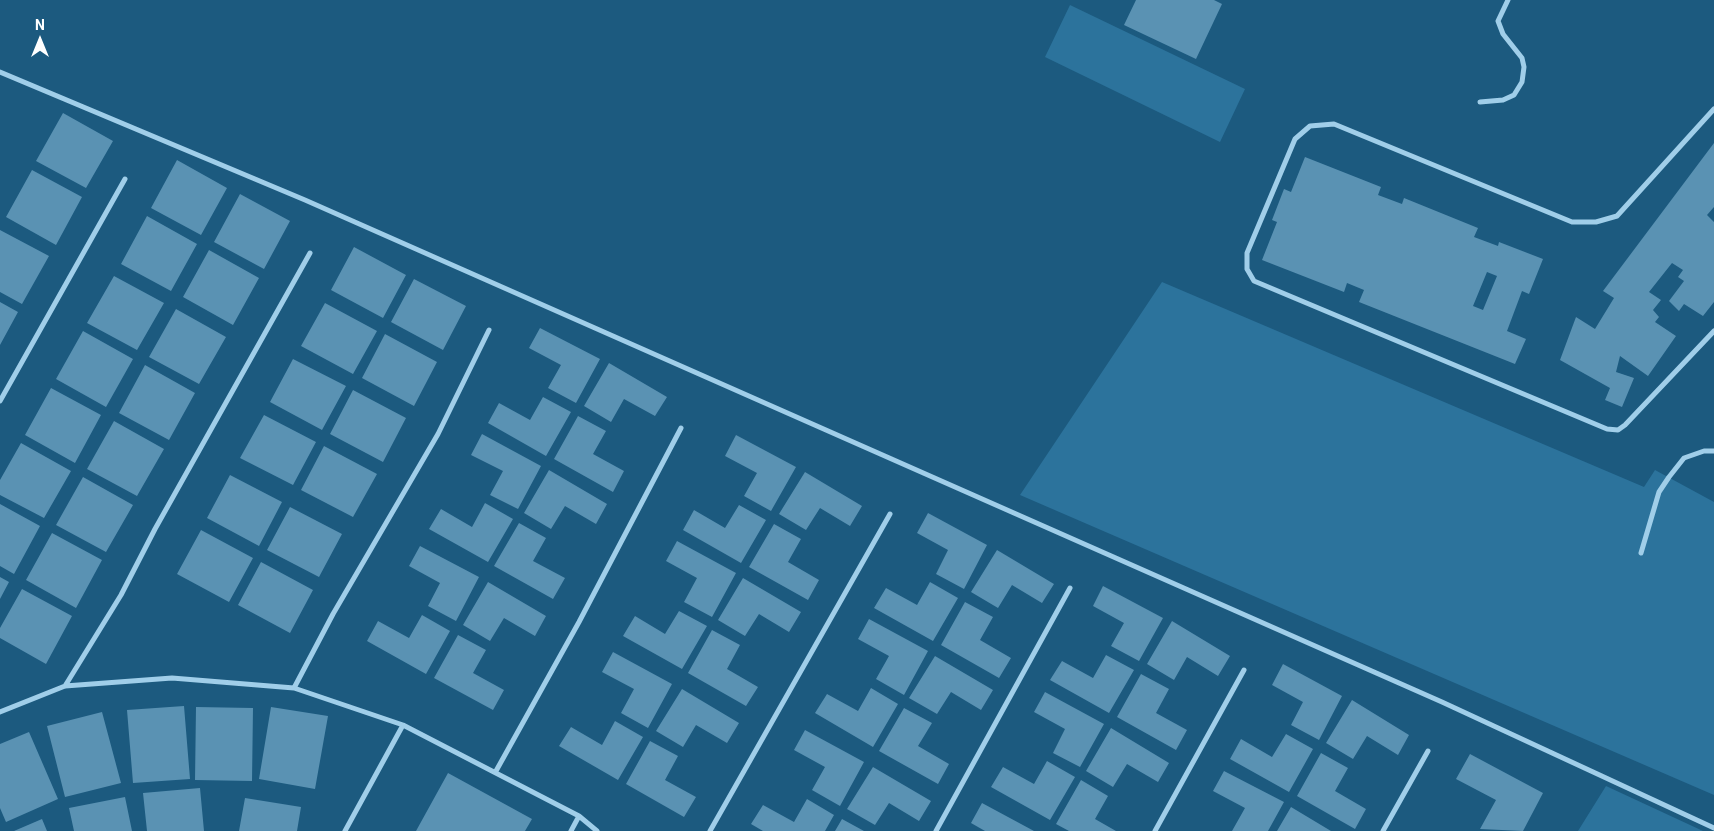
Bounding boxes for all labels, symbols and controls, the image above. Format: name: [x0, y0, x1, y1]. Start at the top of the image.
north arrow: [15, 15, 65, 65]
text: N: [35, 17, 45, 33]

